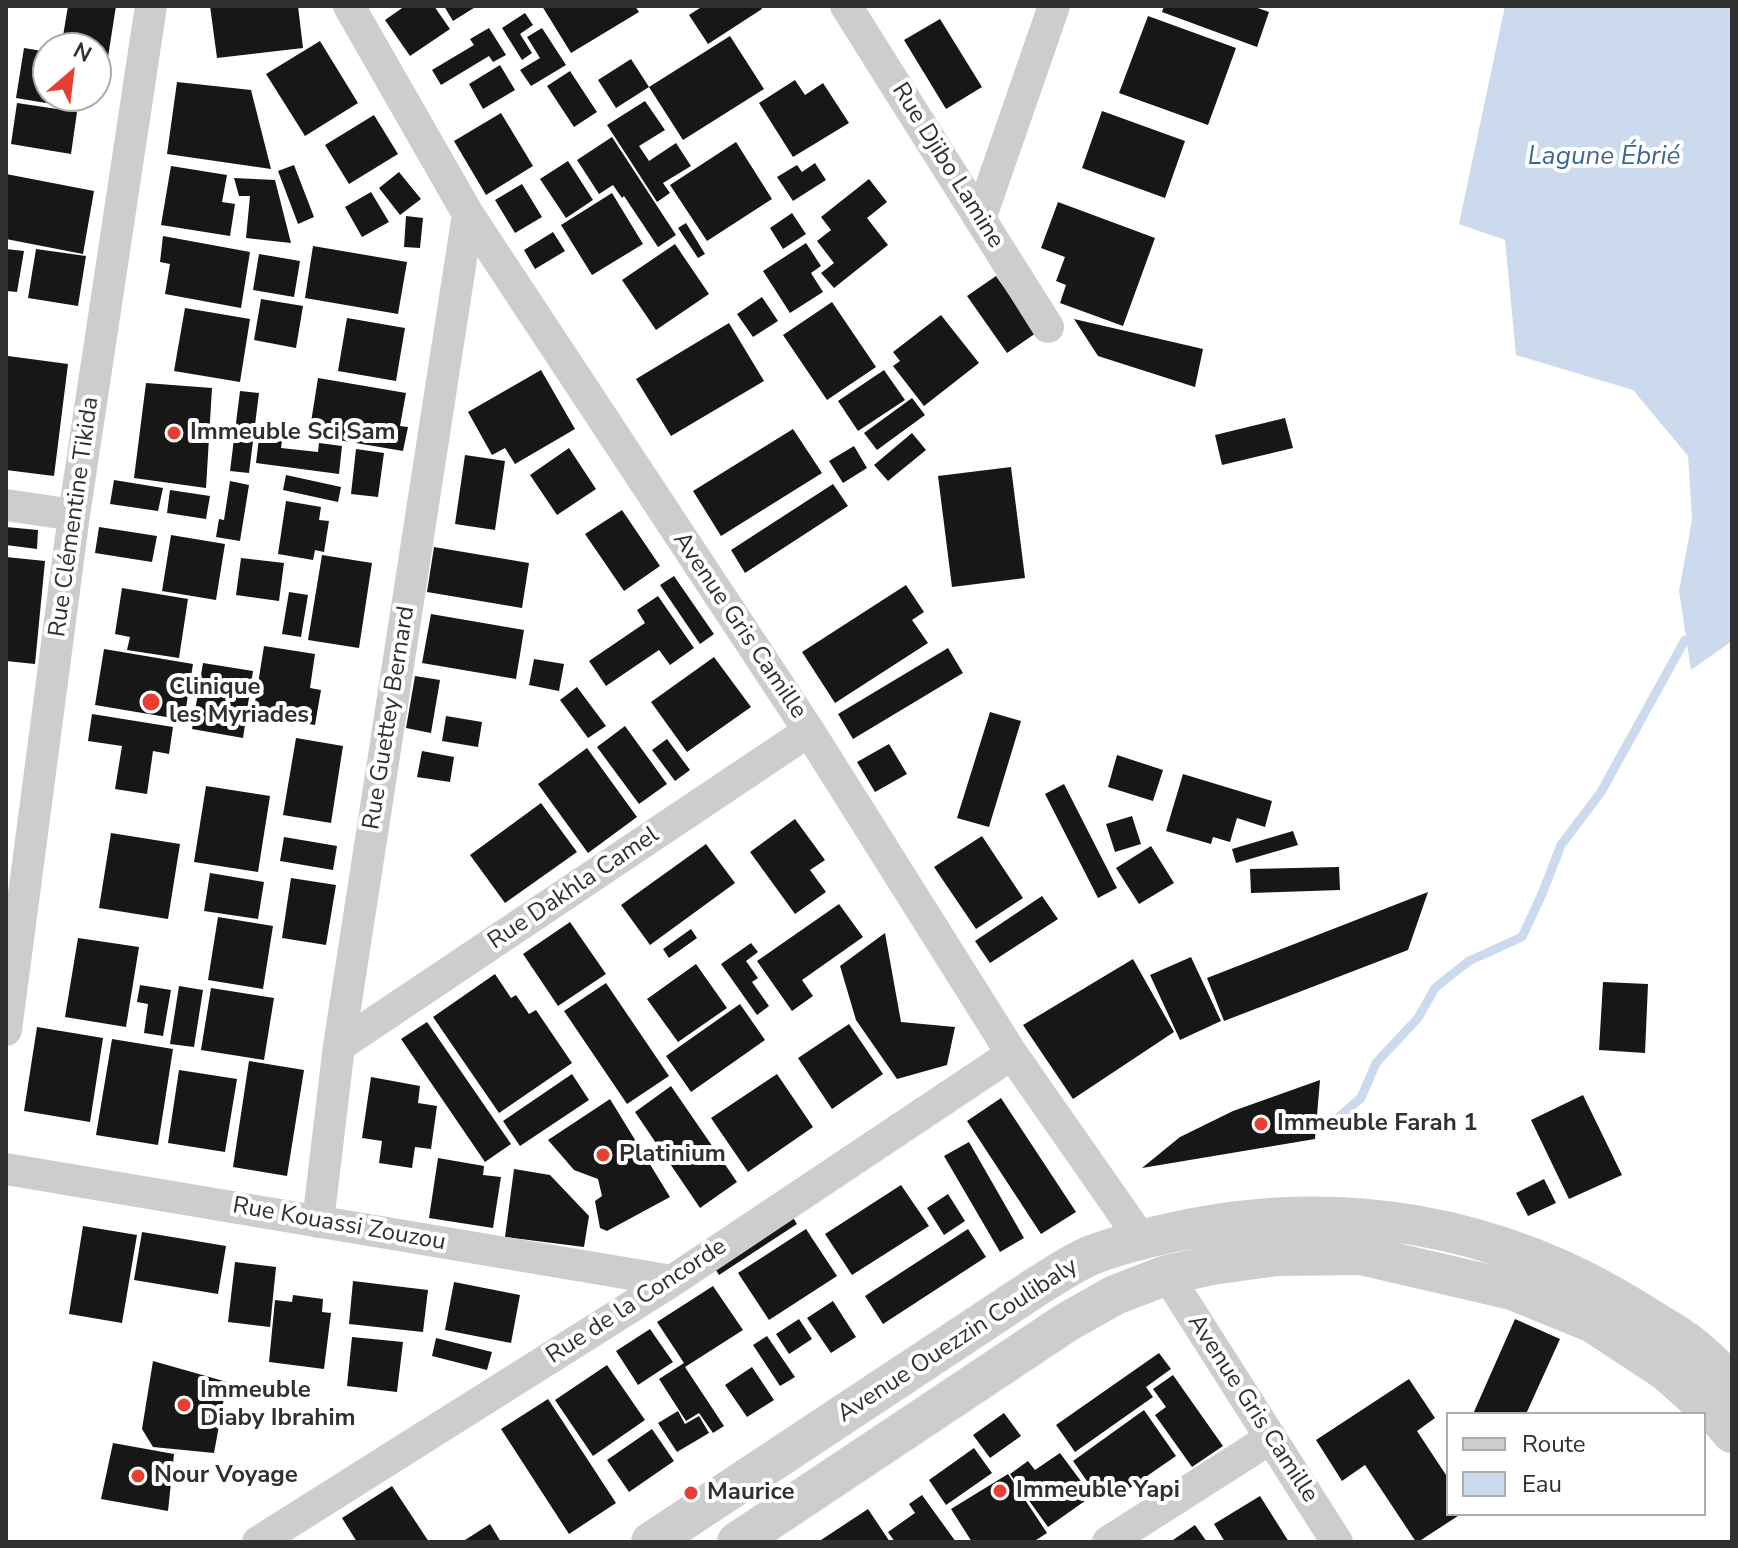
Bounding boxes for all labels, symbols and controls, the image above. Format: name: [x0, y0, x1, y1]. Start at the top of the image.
north arrow: [32, 32, 112, 112]
text: N: [68, 35, 97, 70]
street label: Rue Djibo Lamine: [885, 78, 1009, 254]
water label: Lagune Ébrié: [1528, 142, 1680, 174]
street label: Rue Clémentine Tikida: [44, 395, 106, 639]
place label: Immeuble Sci Sam: [190, 419, 396, 447]
marker: Immeuble Sci Sam: [165, 424, 183, 442]
street label: Avenue Gris Camille: [666, 527, 812, 725]
street label: Rue Guettey Bernard: [358, 604, 422, 832]
place label: Clinique les Myriades: [169, 674, 309, 730]
marker: Clinique les Myriades: [140, 691, 162, 713]
street label: Rue Dakhla Camel: [483, 821, 665, 957]
place label: Immeuble Farah 1: [1277, 1110, 1478, 1138]
marker: Immeuble Farah 1: [1252, 1115, 1270, 1133]
place label: Platinium: [619, 1141, 726, 1169]
marker: Platinium: [594, 1146, 612, 1164]
street label: Rue Kouassi Zouzou: [230, 1192, 448, 1258]
street label: Rue de la Concorde: [541, 1233, 733, 1371]
street label: Avenue Ouezzin Coulibaly: [832, 1252, 1084, 1430]
street label: Avenue Gris Camille: [1180, 1309, 1324, 1509]
place label: Immeuble Diaby Ibrahim: [200, 1377, 356, 1433]
marker: Immeuble Diaby Ibrahim: [175, 1396, 193, 1414]
legend: [1446, 1412, 1706, 1516]
text: Route: [1522, 1428, 1586, 1460]
place label: Nour Voyage: [154, 1462, 298, 1490]
marker: Nour Voyage: [129, 1467, 147, 1485]
text: Eau: [1522, 1468, 1562, 1500]
place label: Immeuble Yapi: [1016, 1477, 1180, 1505]
place label: Maurice: [707, 1479, 794, 1507]
marker: Immeuble Yapi: [991, 1482, 1009, 1500]
marker: Maurice: [682, 1484, 700, 1502]

